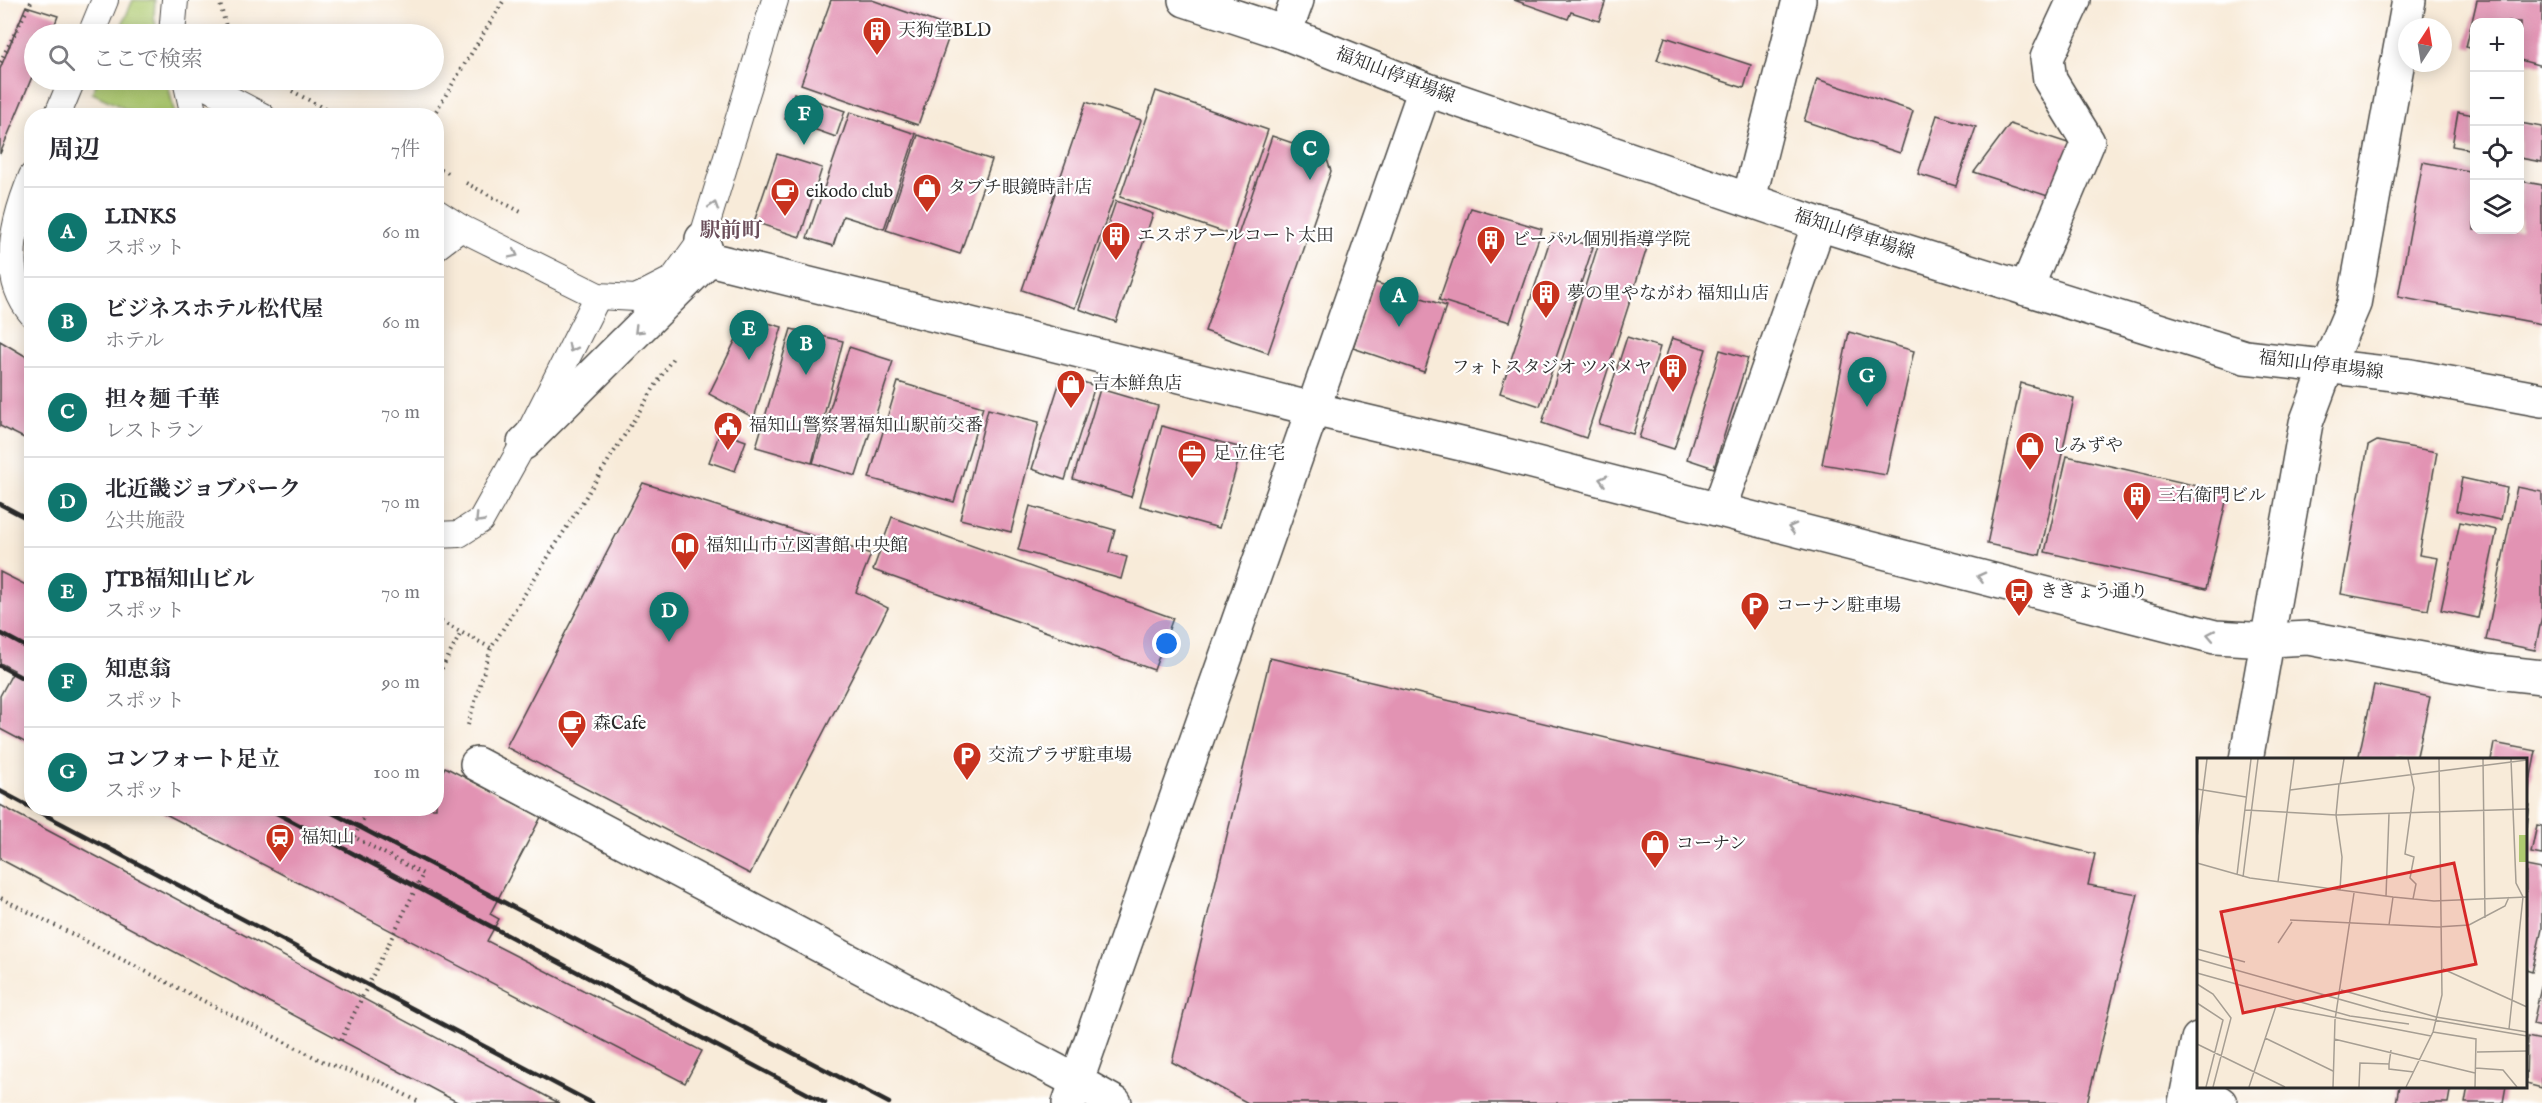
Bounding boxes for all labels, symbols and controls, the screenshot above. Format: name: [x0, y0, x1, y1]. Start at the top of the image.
building icon: 天狗堂BLD: [861, 15, 893, 57]
north arrow: [2398, 18, 2452, 72]
map controls: [2470, 18, 2524, 234]
button: +: [2470, 18, 2524, 72]
place label: 天狗堂BLD: [898, 20, 991, 43]
search box: [24, 24, 444, 90]
icon: search: [45, 41, 78, 74]
street label: 福知山停車場線: [1332, 43, 1458, 109]
text: ここで検索: [93, 46, 203, 74]
button: −: [2470, 72, 2524, 126]
pin: F: [784, 96, 824, 145]
button: locate: [2470, 126, 2524, 180]
pin: C: [1290, 130, 1330, 180]
text: 周辺: [48, 134, 100, 167]
text: 7件: [391, 137, 420, 162]
shop icon: タブチ眼鏡時計店: [911, 172, 943, 214]
cafe icon: eikodo club: [769, 176, 801, 218]
place label: タブチ眼鏡時計店: [948, 177, 1092, 200]
button: layers: [2470, 180, 2524, 234]
place label: eikodo club: [806, 181, 893, 204]
one-way arrow: [706, 201, 719, 212]
text: LINKS: [105, 203, 176, 231]
street label: 福知山停車場線: [1791, 205, 1917, 265]
district label: 駅前町: [700, 218, 763, 245]
text: A: [61, 220, 74, 245]
text: 60 m: [382, 220, 420, 245]
building icon: エスポアールコート太田: [1100, 220, 1132, 262]
building icon: ビーパル個別指導学院: [1475, 224, 1507, 266]
place label: エスポアールコート太田: [1137, 225, 1334, 248]
place label: ビーパル個別指導学院: [1512, 229, 1690, 252]
text: スポット: [105, 236, 185, 261]
one-way arrow: [507, 247, 518, 258]
pin: A: [1380, 278, 1418, 327]
building icon: 夢の里やながわ 福知山店: [1530, 278, 1562, 320]
place label: 夢の里やながわ 福知山店: [1567, 283, 1769, 306]
text: ビジネスホテル松代屋: [105, 296, 323, 324]
text: B: [61, 310, 74, 335]
text: 60 m: [382, 310, 420, 335]
pin: E: [730, 310, 768, 360]
one-way arrow: [634, 323, 644, 334]
pin: B: [786, 326, 826, 375]
text: ホテル: [105, 329, 164, 354]
one-way arrow: [567, 341, 579, 352]
street label: 福知山停車場線: [2257, 347, 2385, 385]
building icon: フォトスタジオ ツバメヤ: [1657, 352, 1689, 394]
place label: フォトスタジオ ツバメヤ: [1452, 357, 1652, 380]
pin: G: [1848, 358, 1886, 407]
shop icon: 吉本鮮魚店: [1055, 368, 1087, 410]
place label: 吉本鮮魚店: [1092, 373, 1182, 396]
text: 担々麺 千華: [105, 386, 220, 414]
text: C: [60, 400, 75, 425]
text: 70 m: [381, 400, 420, 425]
public building icon: 福知山警察署福知山駅前交番: [712, 410, 744, 452]
place label: 福知山警察署福知山駅前交番: [749, 415, 983, 438]
text: レストラン: [105, 419, 204, 444]
shop icon: しみずや: [2014, 430, 2046, 472]
place label: しみずや: [2051, 435, 2123, 458]
office icon: 足立住宅: [1176, 438, 1208, 480]
place label: 足立住宅: [1213, 443, 1285, 466]
one-way arrow: [1599, 474, 1609, 487]
text: 北近畿ジョブパーク: [105, 476, 301, 504]
building icon: 三右衛門ビル: [2121, 480, 2153, 522]
place label: 三右衛門ビル: [2158, 485, 2266, 508]
text: D: [59, 490, 76, 515]
text: 70 m: [381, 490, 420, 515]
text: 公共施設: [105, 509, 185, 534]
one-way arrow: [475, 512, 486, 522]
one-way arrow: [1787, 523, 1798, 535]
library icon: 福知山市立図書館 中央館: [669, 530, 701, 572]
place label: 福知山市立図書館 中央館: [706, 535, 908, 558]
text: JTB福知山ビル: [105, 566, 255, 594]
one-way arrow: [1976, 571, 1986, 584]
bus stop icon: ききょう通り: [2003, 576, 2035, 618]
text: E: [61, 580, 74, 605]
text: 70 m: [381, 580, 420, 605]
place label: ききょう通り: [2040, 581, 2148, 604]
parking icon: コーナン駐車場: [1739, 590, 1771, 632]
pin: D: [650, 592, 688, 642]
place label: コーナン駐車場: [1776, 595, 1901, 618]
text: スポット: [105, 599, 185, 624]
your location: [1152, 629, 1181, 658]
one-way arrow: [2206, 629, 2216, 642]
text: 知恵翁: [105, 656, 171, 684]
text: F: [61, 670, 74, 695]
text: 90 m: [382, 670, 420, 695]
text: スポット: [105, 689, 185, 714]
cafe icon: 森Cafe: [556, 708, 588, 750]
place label: 森Cafe: [593, 713, 646, 736]
parking icon: 交流プラザ駐車場: [951, 740, 983, 782]
place label: 交流プラザ駐車場: [988, 745, 1132, 768]
text: コンフォート足立: [105, 746, 280, 774]
inset map: [2197, 758, 2527, 1088]
text: G: [60, 760, 75, 785]
text: 100 m: [373, 760, 420, 785]
text: スポット: [105, 779, 185, 804]
station icon: 福知山: [264, 822, 296, 864]
place label: 福知山: [301, 827, 355, 850]
shop icon: コーナン: [1639, 828, 1671, 870]
place label: コーナン: [1676, 833, 1747, 856]

